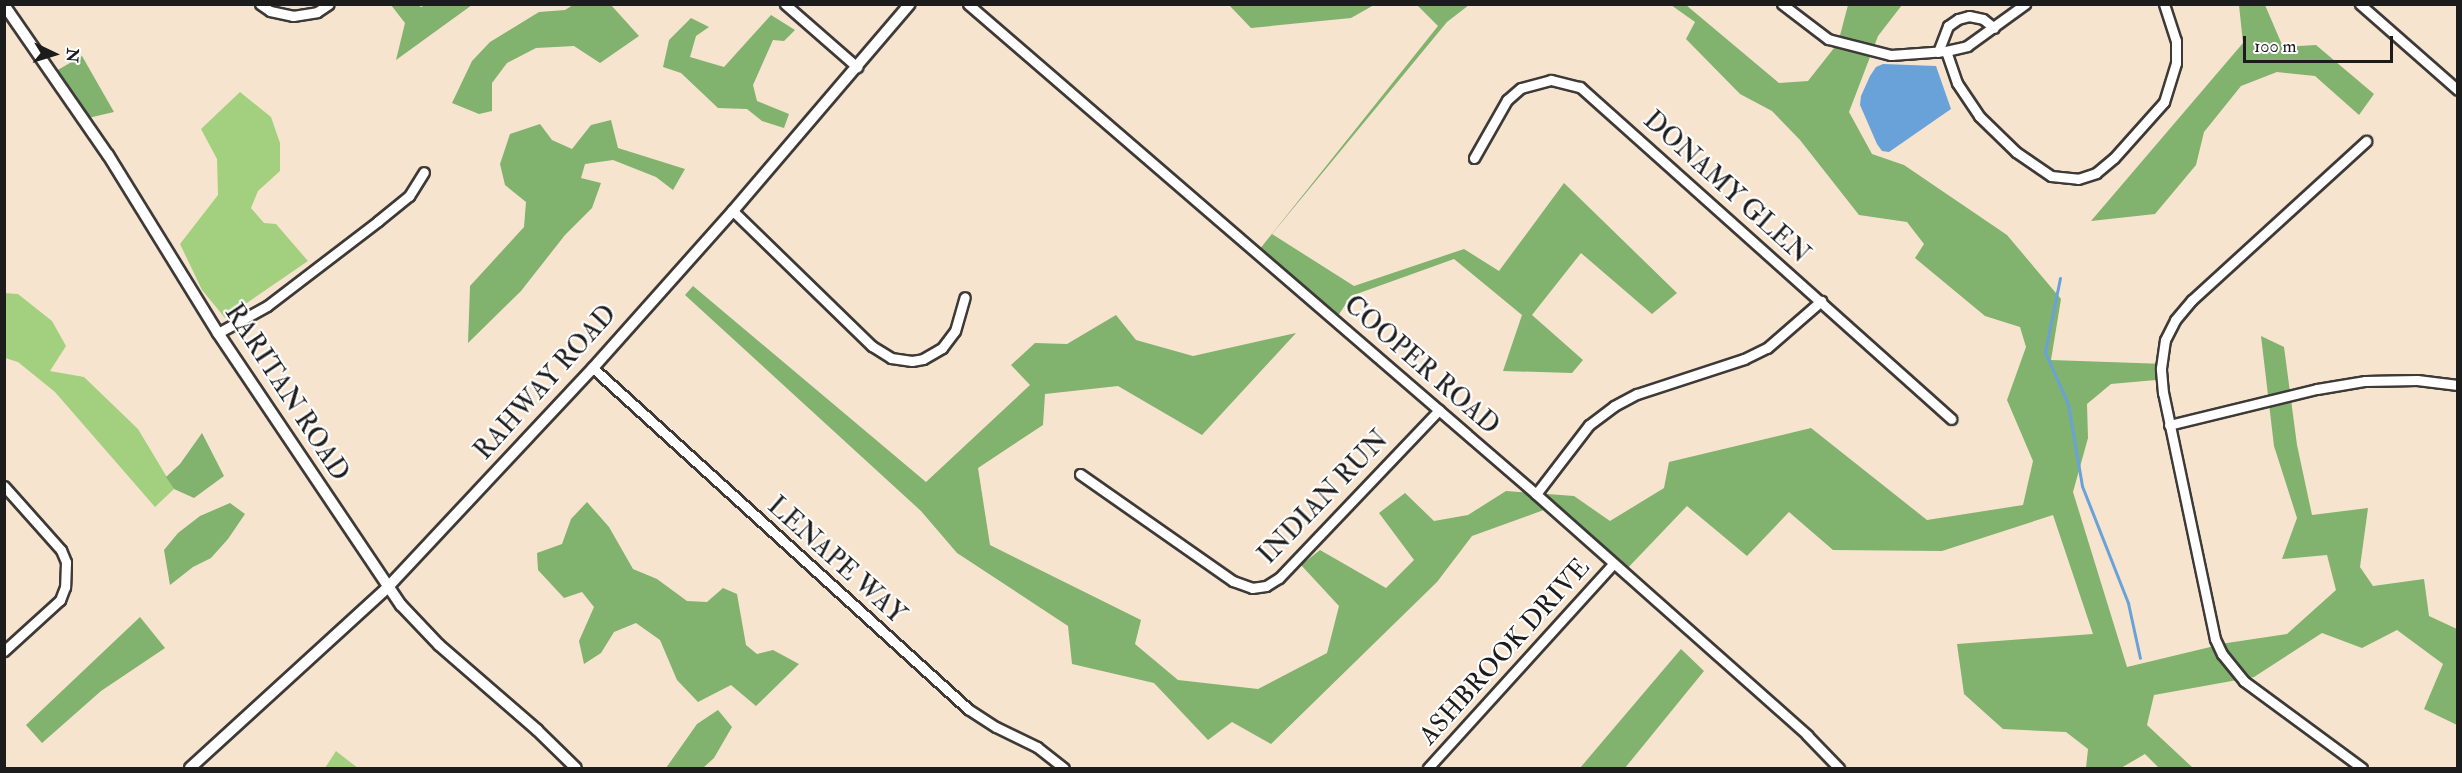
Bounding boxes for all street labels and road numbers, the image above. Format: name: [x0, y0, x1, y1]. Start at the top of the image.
street label: DONAMY GLEN: [1637, 105, 1815, 271]
street label: COOPER ROAD: [1337, 290, 1505, 442]
street label: RARITAN ROAD: [217, 299, 355, 487]
street label: RAHWAY ROAD: [468, 299, 624, 467]
street label: INDIAN RUN: [1253, 425, 1395, 571]
street label: LENAPE WAY: [761, 491, 911, 631]
street label: ASHBROOK DRIVE: [1413, 552, 1597, 752]

